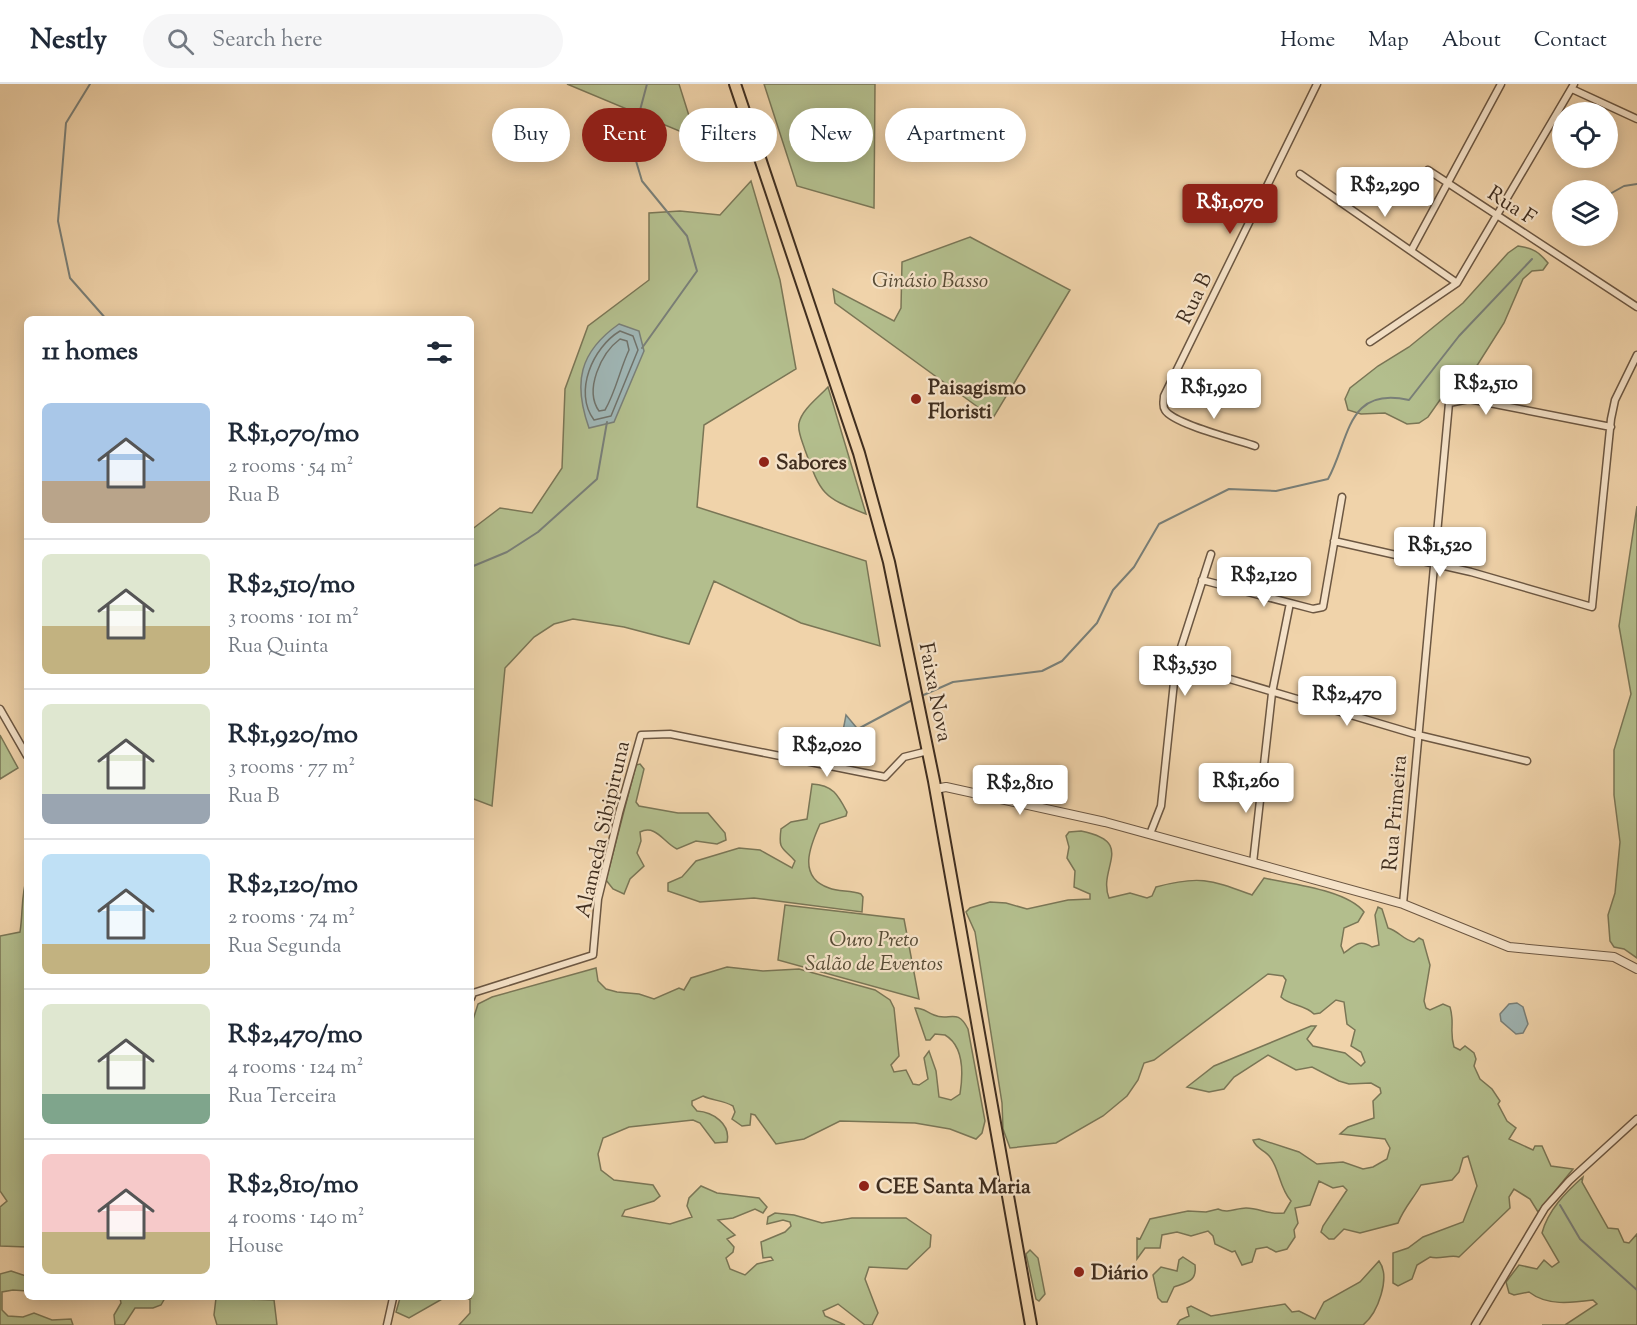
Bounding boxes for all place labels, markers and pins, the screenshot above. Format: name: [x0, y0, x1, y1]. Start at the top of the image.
pin: R$2,290: [1330, 167, 1440, 218]
pin: R$1,070: [1175, 184, 1285, 235]
pin: R$2,510: [1431, 365, 1541, 416]
pin: R$1,920: [1159, 369, 1269, 420]
place label: Paisagismo Floristi: [928, 374, 1026, 428]
marker: Paisagismo Floristi: [909, 392, 923, 406]
place label: Sabores: [776, 449, 847, 479]
marker: Sabores: [757, 455, 771, 469]
pin: R$1,520: [1385, 527, 1495, 578]
pin: R$2,120: [1209, 557, 1319, 608]
pin: R$3,530: [1130, 646, 1240, 697]
pin: R$2,470: [1292, 676, 1402, 727]
pin: R$2,020: [772, 727, 882, 778]
pin: R$1,260: [1191, 763, 1301, 814]
pin: R$2,810: [965, 765, 1075, 816]
place label: CEE Santa Maria: [876, 1173, 1031, 1203]
marker: CEE Santa Maria: [857, 1179, 871, 1193]
place label: Diário: [1091, 1259, 1149, 1289]
marker: Diário: [1072, 1265, 1086, 1279]

